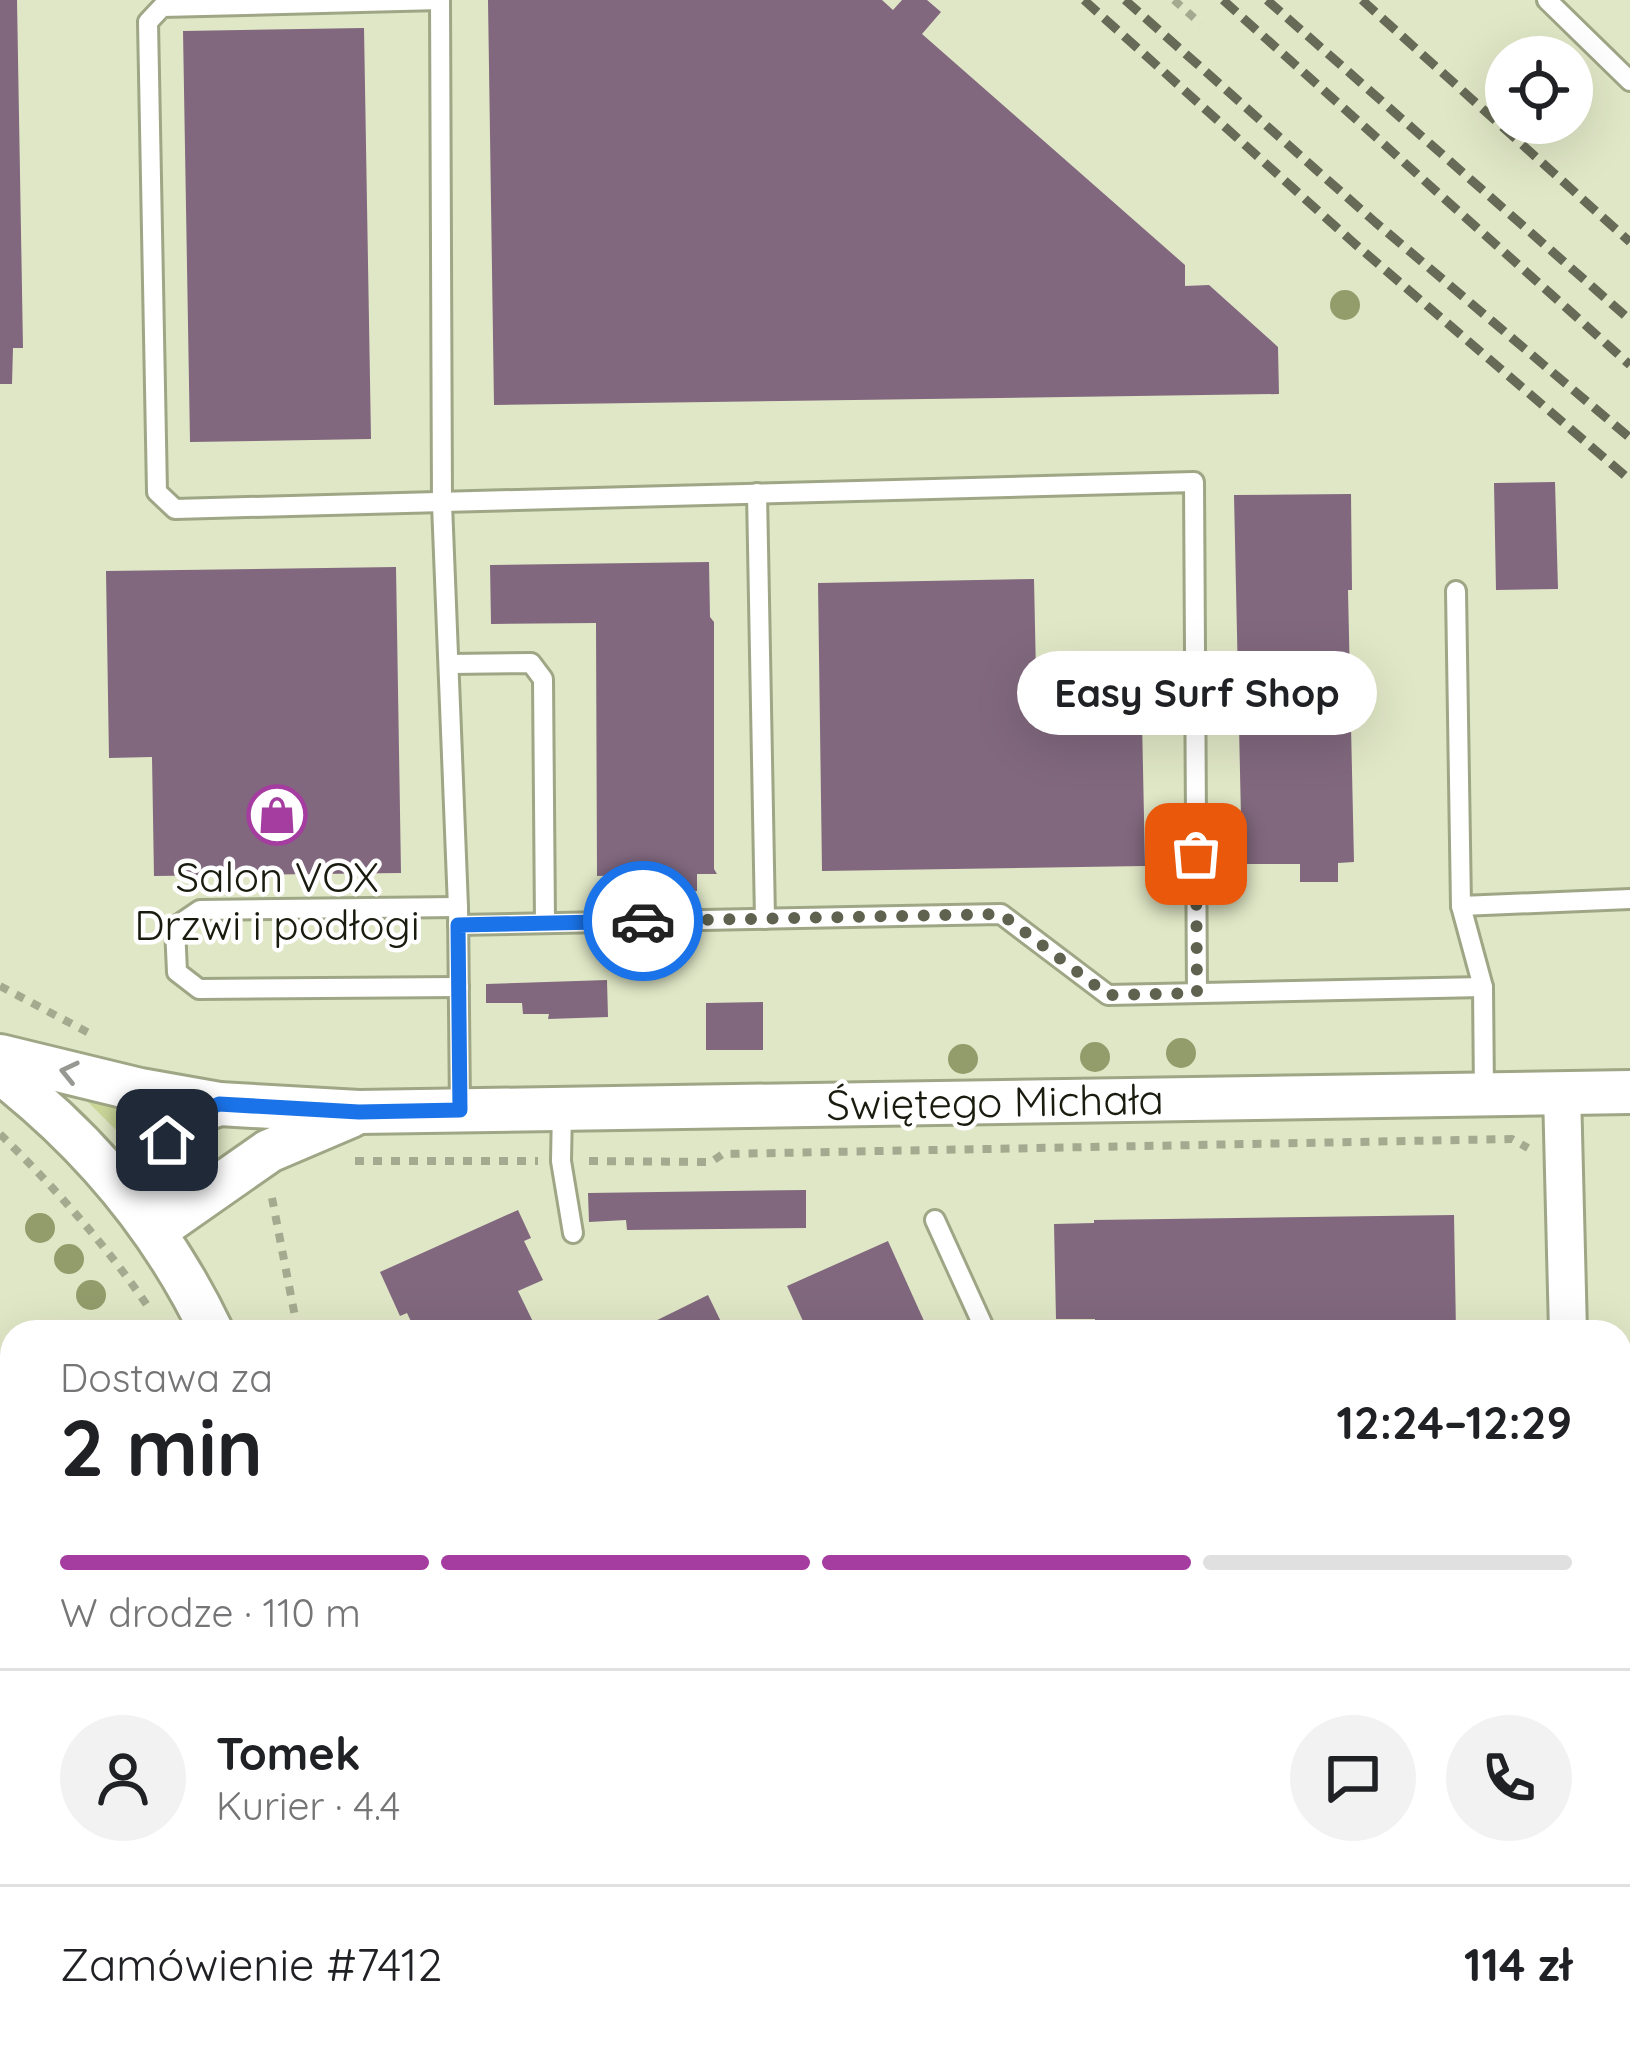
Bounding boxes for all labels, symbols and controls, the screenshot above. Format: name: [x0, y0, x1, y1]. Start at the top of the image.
map controls: [1485, 36, 1593, 144]
button: locate: [1485, 36, 1593, 144]
callout: Easy Surf Shop: [1016, 650, 1376, 734]
text: Easy Surf Shop: [1054, 668, 1340, 717]
shop icon: Salon VOX Drzwi i podłogi: [246, 784, 308, 846]
pin: [1145, 803, 1247, 905]
icon: bag: [1163, 821, 1229, 887]
place label: Salon VOX Drzwi i podłogi: [134, 850, 420, 951]
courier: [583, 861, 703, 981]
icon: car: [610, 888, 676, 954]
one-way arrow: [59, 1061, 79, 1086]
street label: Świętego Michała: [826, 1072, 1164, 1131]
pin: [116, 1089, 218, 1191]
icon: home: [134, 1107, 200, 1173]
text: Dostawa za: [60, 1353, 273, 1402]
text: 12:24–12:29: [1337, 1394, 1572, 1450]
text: 2 min: [60, 1398, 263, 1496]
text: W drodze · 110 m: [60, 1588, 361, 1637]
button: person: [60, 1715, 186, 1841]
button: chat: [1290, 1715, 1416, 1841]
button: phone: [1446, 1715, 1572, 1841]
text: Tomek: [216, 1725, 361, 1781]
text: Kurier · 4.4: [216, 1781, 400, 1830]
text: Zamówienie #7412: [60, 1936, 442, 1992]
text: 114 zł: [1464, 1936, 1572, 1992]

